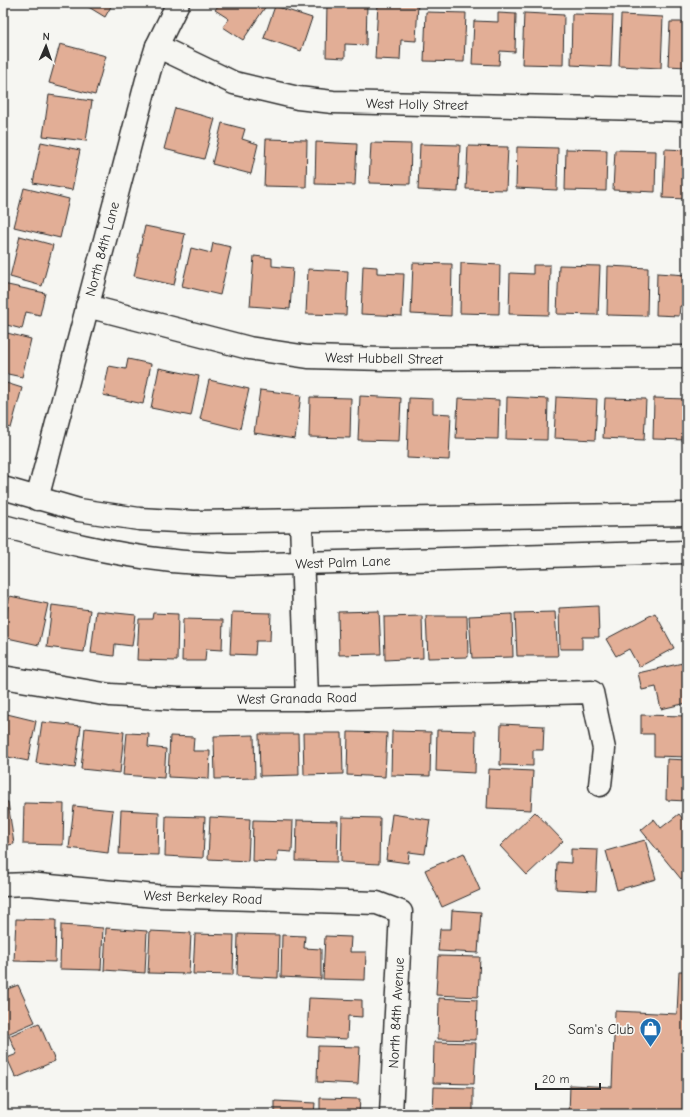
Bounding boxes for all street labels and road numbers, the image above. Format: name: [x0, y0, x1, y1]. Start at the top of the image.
street label: West Holly Street: [366, 95, 469, 114]
street label: North 84th Lane: [82, 200, 123, 298]
street label: West Hubbell Street: [325, 349, 444, 368]
street label: West Palm Lane: [295, 552, 391, 573]
street label: West Granada Road: [237, 689, 357, 708]
street label: West Berkeley Road: [143, 887, 263, 908]
street label: North 84th Avenue: [385, 957, 408, 1069]

